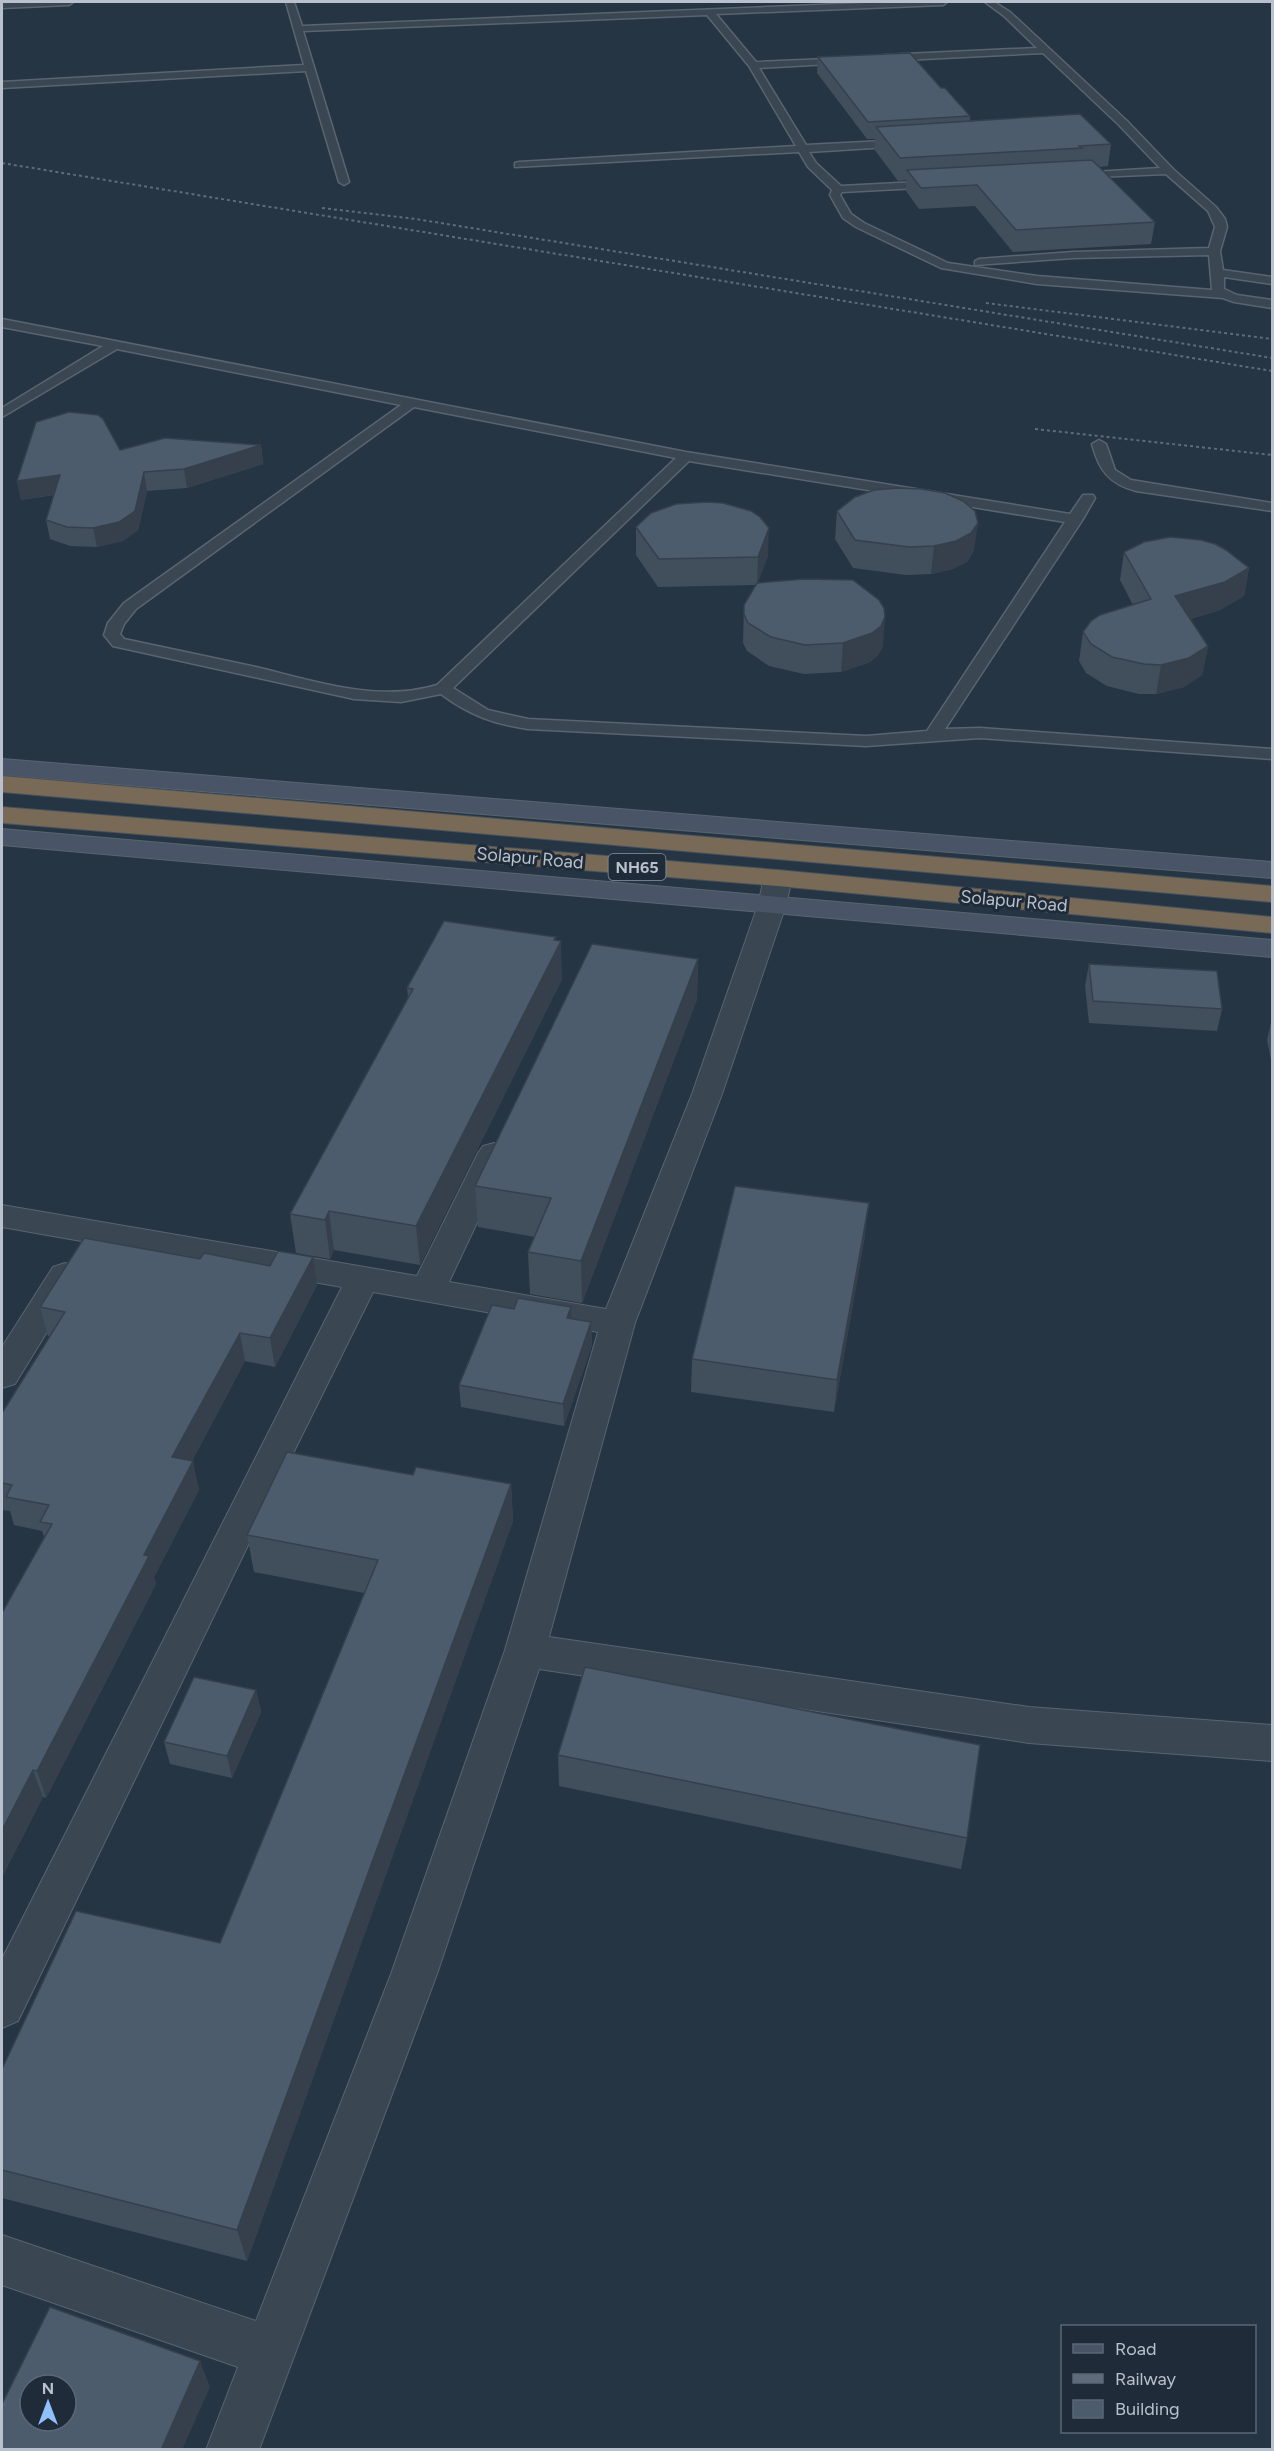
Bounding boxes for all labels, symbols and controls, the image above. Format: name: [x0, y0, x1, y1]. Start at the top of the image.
street label: Solapur Road: [476, 842, 584, 874]
road number: NH65: [608, 854, 666, 880]
street label: Solapur Road: [960, 885, 1068, 917]
legend: [1061, 2325, 1256, 2433]
text: Road: [1115, 2338, 1156, 2360]
text: Railway: [1115, 2368, 1177, 2390]
north arrow: [18, 2373, 78, 2433]
text: N: [42, 2379, 54, 2398]
text: Building: [1115, 2398, 1180, 2420]

